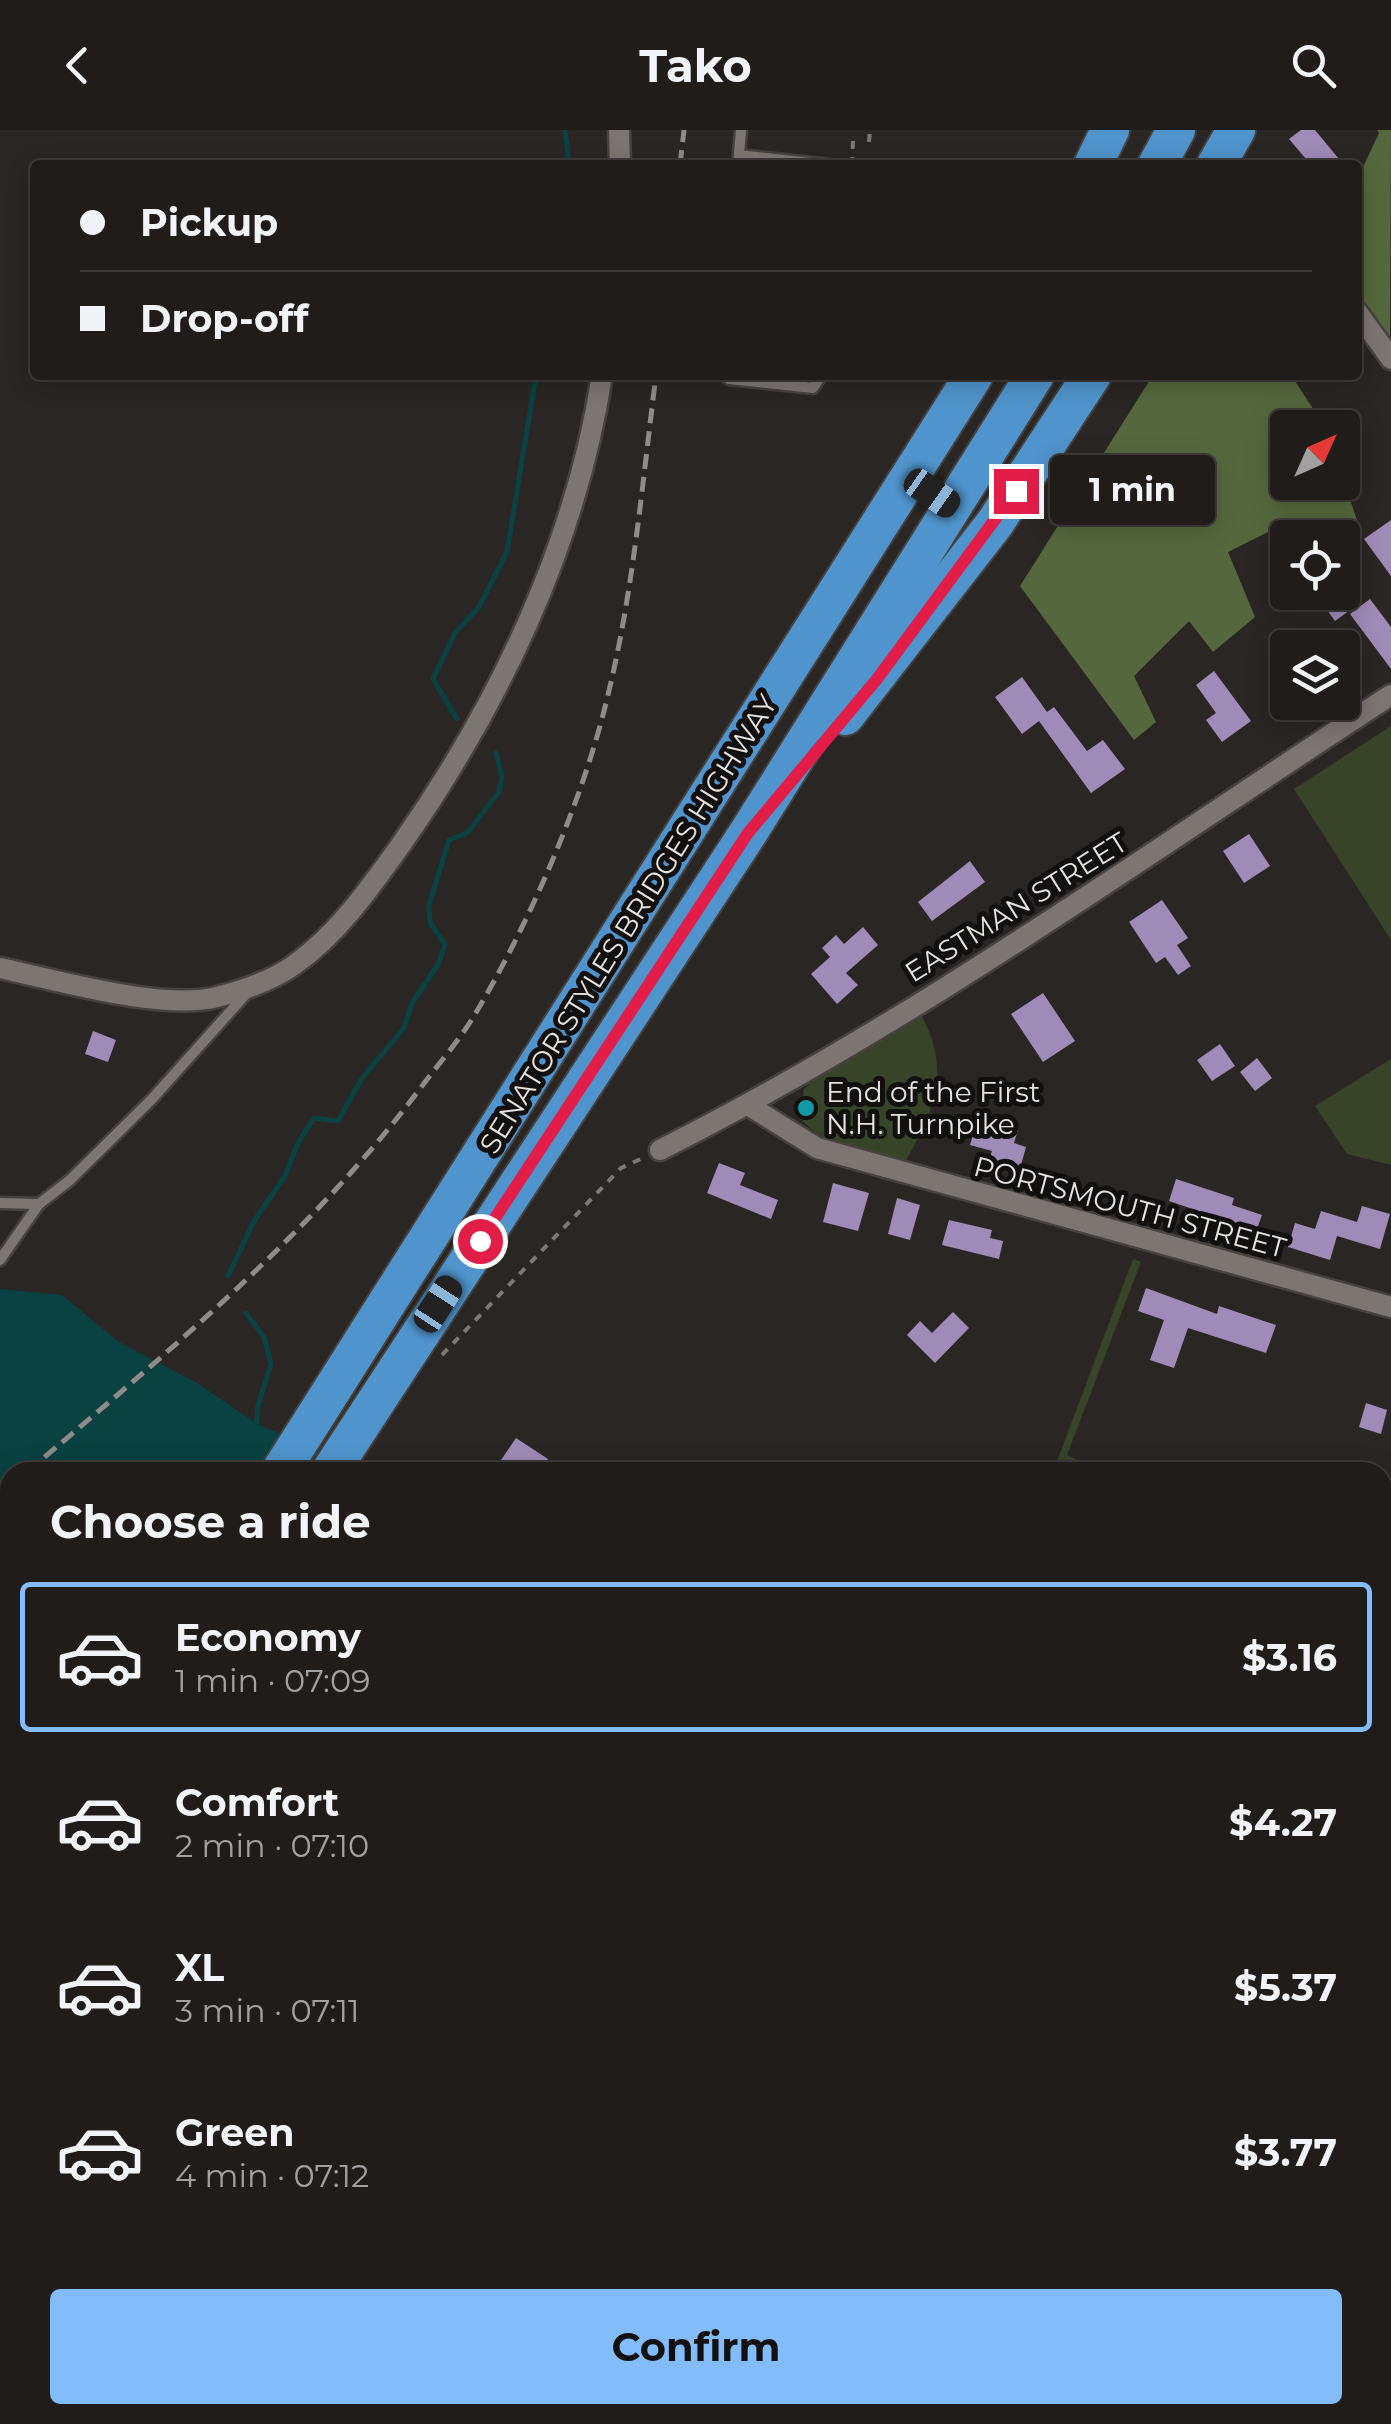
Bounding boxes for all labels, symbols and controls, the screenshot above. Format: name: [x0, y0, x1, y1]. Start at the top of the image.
icon: back: [50, 38, 105, 93]
text: Tako: [639, 38, 752, 93]
icon: search: [1286, 38, 1341, 93]
text: Pickup: [140, 199, 278, 246]
text: Drop-off: [140, 295, 309, 342]
north arrow: [1270, 410, 1360, 500]
map controls: [1270, 410, 1360, 720]
callout: 1 min: [1051, 456, 1216, 526]
car: [899, 464, 965, 522]
route end: [994, 469, 1039, 514]
text: 1 min: [1089, 470, 1176, 509]
button: locate: [1270, 520, 1360, 610]
button: layers: [1270, 630, 1360, 720]
street label: SENATOR STYLES BRIDGES HIGHWAY: [472, 688, 784, 1160]
street label: EASTMAN STREET: [899, 825, 1133, 989]
place label: End of the First N.H. Turnpike: [826, 1075, 1040, 1141]
marker: End of the First N.H. Turnpike: [795, 1097, 817, 1119]
street label: PORTSMOUTH STREET: [970, 1149, 1290, 1265]
route start: [458, 1219, 503, 1264]
car: [409, 1271, 467, 1337]
text: Choose a ride: [50, 1494, 371, 1549]
icon: car: [55, 1612, 145, 1702]
text: Economy: [175, 1614, 361, 1661]
text: $3.16: [1242, 1634, 1337, 1681]
text: 1 min · 07:09: [175, 1661, 371, 1700]
icon: car: [55, 1777, 145, 1867]
text: Comfort: [175, 1779, 339, 1826]
text: $4.27: [1229, 1799, 1337, 1846]
text: 2 min · 07:10: [175, 1826, 369, 1865]
icon: car: [55, 1942, 145, 2032]
text: XL: [175, 1944, 224, 1991]
text: $5.37: [1234, 1964, 1337, 2011]
text: 3 min · 07:11: [175, 1991, 360, 2030]
icon: car: [55, 2107, 145, 2197]
text: Green: [175, 2109, 295, 2156]
text: $3.77: [1234, 2129, 1337, 2176]
text: 4 min · 07:12: [175, 2156, 369, 2195]
button: Confirm: [50, 2289, 1342, 2404]

